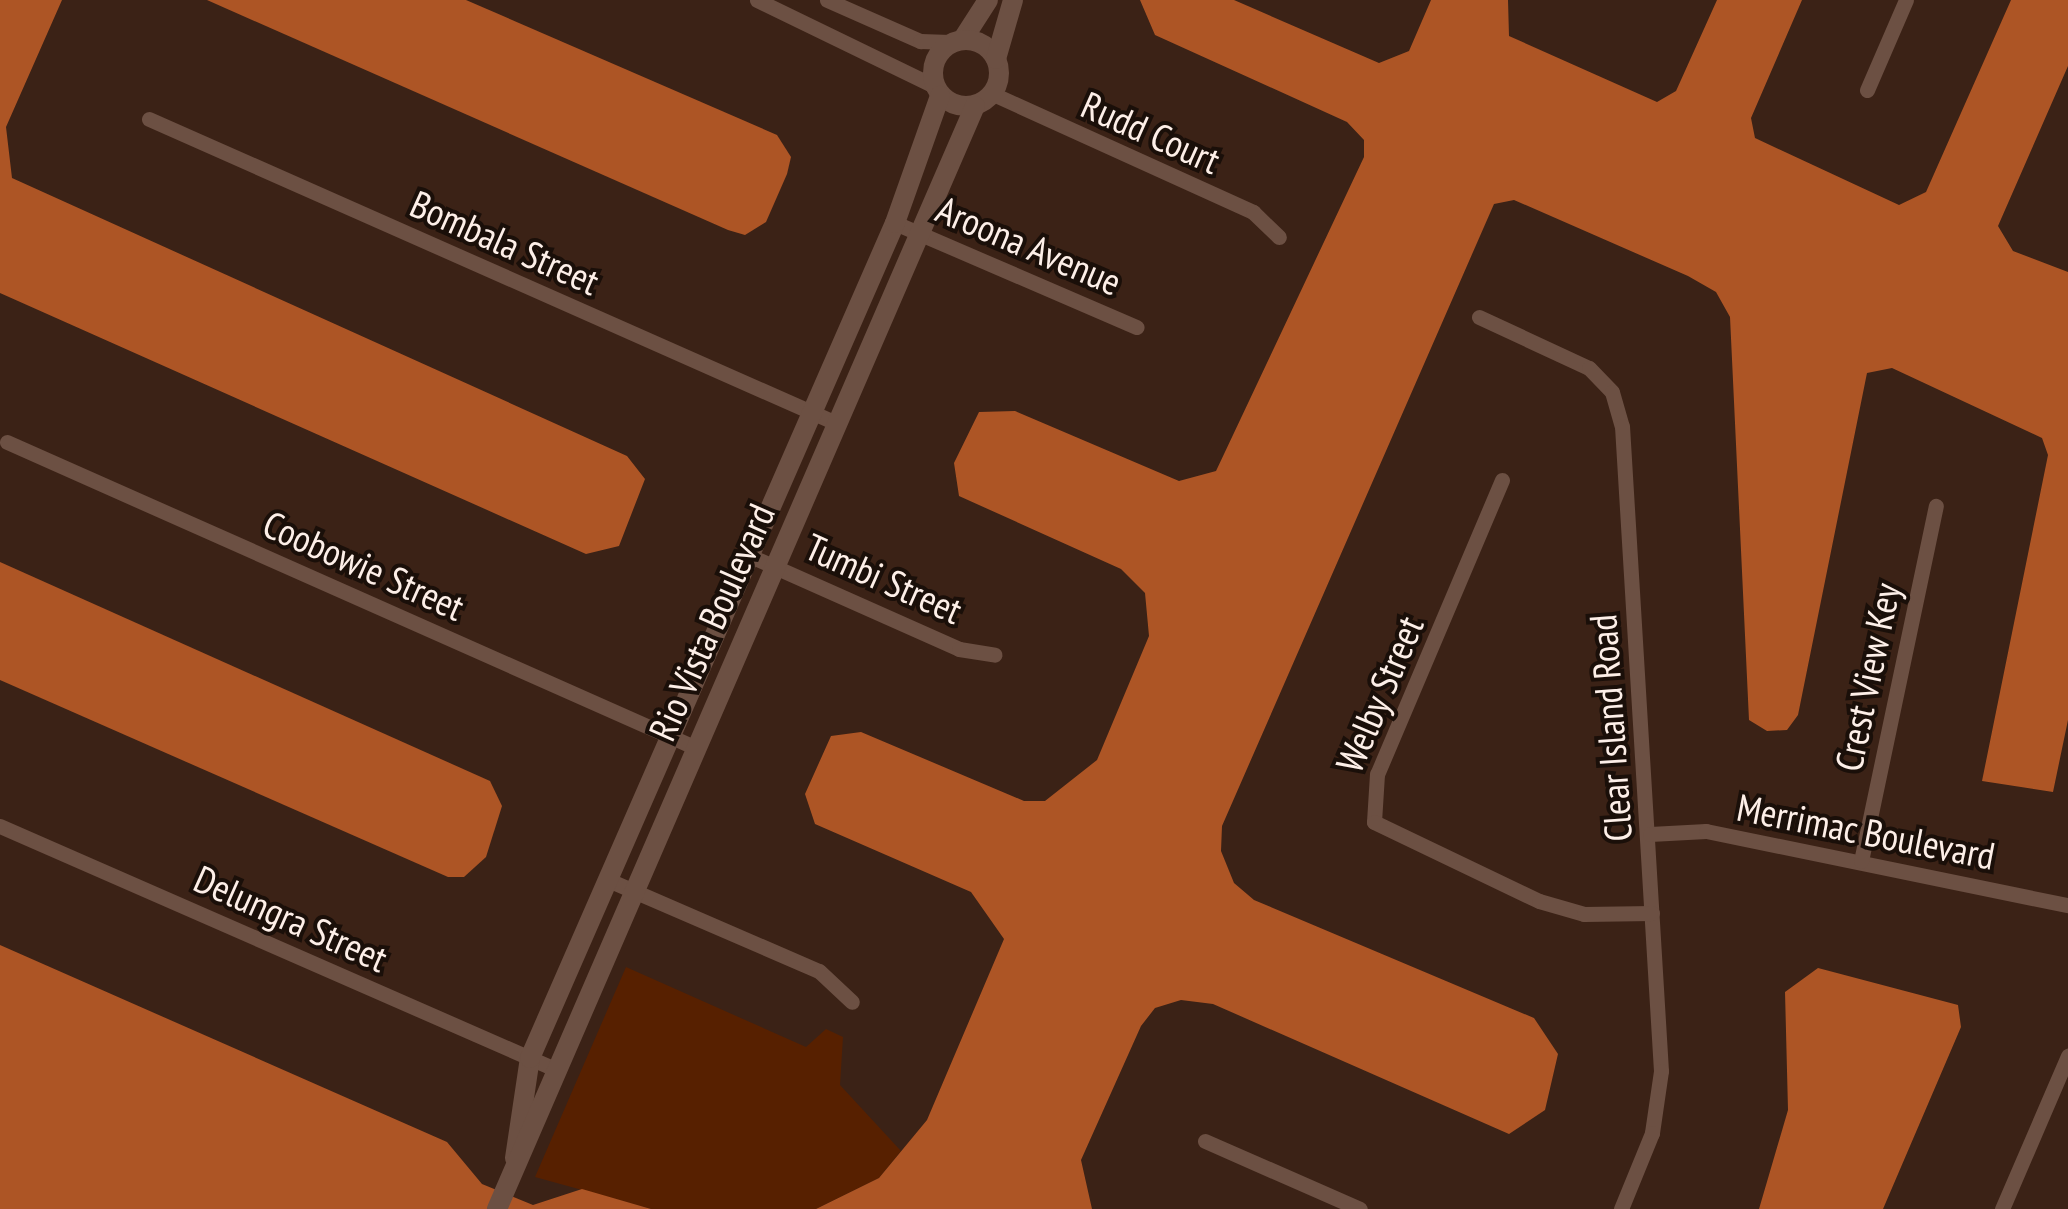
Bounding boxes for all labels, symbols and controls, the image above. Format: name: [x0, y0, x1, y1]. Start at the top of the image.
street label: Rudd Court: [1075, 81, 1227, 183]
street label: Bombala Street: [404, 180, 606, 304]
street label: Aroona Avenue: [929, 185, 1129, 305]
street label: Rio Vista Boulevard: [638, 496, 784, 748]
street label: Coobowie Street: [257, 500, 471, 630]
street label: Tumbi Street: [799, 523, 969, 633]
street label: Crest View Key: [1825, 578, 1909, 776]
street label: Welby Street: [1326, 609, 1432, 779]
street label: Clear Island Road: [1579, 613, 1641, 843]
street label: Merrimac Boulevard: [1733, 784, 1999, 878]
street label: Delungra Street: [187, 855, 395, 981]

